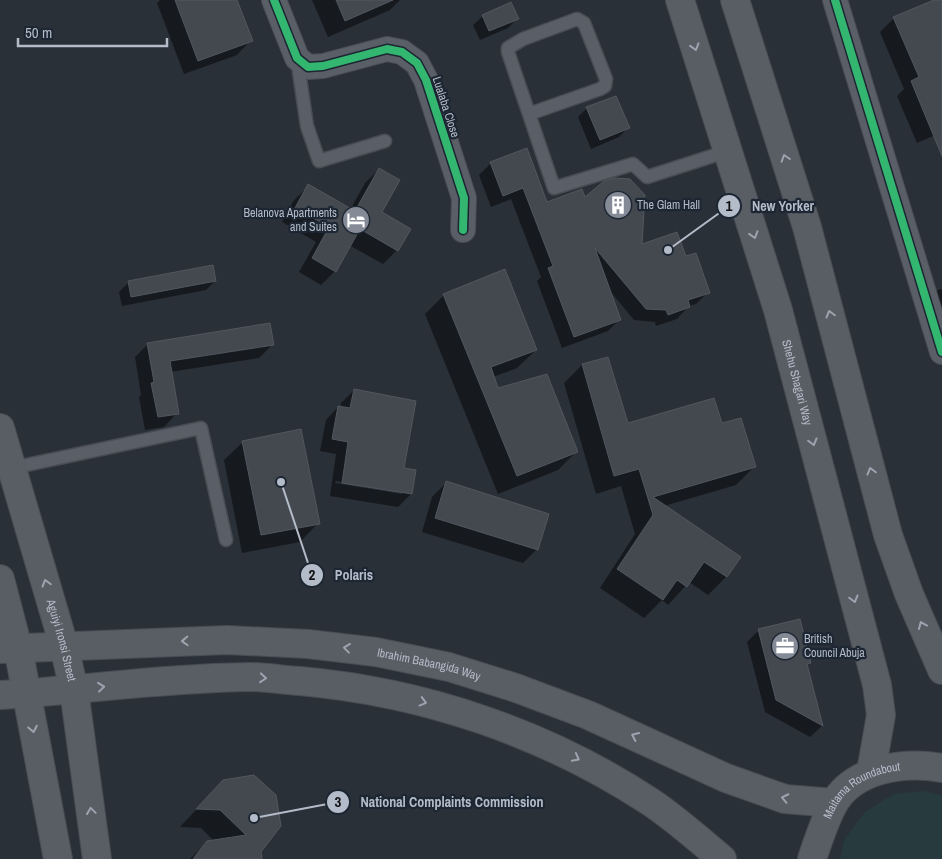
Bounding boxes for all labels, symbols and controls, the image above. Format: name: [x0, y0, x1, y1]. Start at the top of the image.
scale bar: [18, 15, 166, 47]
text: 50 m: [25, 22, 52, 43]
one-way arrow: [689, 42, 699, 50]
street label: Lualaba Close: [429, 75, 463, 139]
one-way arrow: [780, 154, 790, 163]
building icon: The Glam Hall: [603, 190, 633, 220]
callout: New Yorker: [716, 191, 824, 220]
text: 1: [726, 195, 733, 216]
place label: The Glam Hall: [637, 197, 700, 213]
text: New Yorker: [752, 197, 815, 215]
place label: Belanova Apartments and Suites: [243, 205, 337, 235]
hotel icon: Belanova Apartments and Suites: [341, 205, 371, 235]
one-way arrow: [749, 230, 759, 239]
one-way arrow: [825, 310, 835, 319]
street label: Shehu Shagari Way: [778, 338, 816, 427]
one-way arrow: [807, 437, 817, 445]
one-way arrow: [866, 467, 877, 476]
callout: Polaris: [300, 561, 383, 590]
text: 2: [309, 564, 316, 585]
text: Polaris: [335, 566, 373, 584]
one-way arrow: [41, 579, 51, 588]
one-way arrow: [848, 594, 859, 603]
street label: Aguiyi Ironsi Street: [42, 596, 80, 683]
one-way arrow: [918, 621, 928, 630]
office icon: British Council Abuja: [770, 631, 800, 661]
place label: British Council Abuja: [804, 631, 865, 661]
one-way arrow: [181, 636, 189, 647]
one-way arrow: [343, 643, 351, 654]
street label: Ibrahim Babangida Way: [376, 644, 483, 684]
one-way arrow: [259, 672, 267, 683]
one-way arrow: [97, 682, 105, 693]
one-way arrow: [419, 696, 428, 707]
one-way arrow: [27, 724, 38, 733]
one-way arrow: [631, 732, 640, 743]
one-way arrow: [570, 752, 579, 762]
street label: Maitama Roundabout: [819, 758, 901, 821]
callout: National Complaints Commission: [326, 787, 554, 816]
text: 3: [335, 791, 342, 812]
text: National Complaints Commission: [360, 793, 544, 811]
one-way arrow: [781, 793, 790, 804]
one-way arrow: [86, 806, 97, 814]

